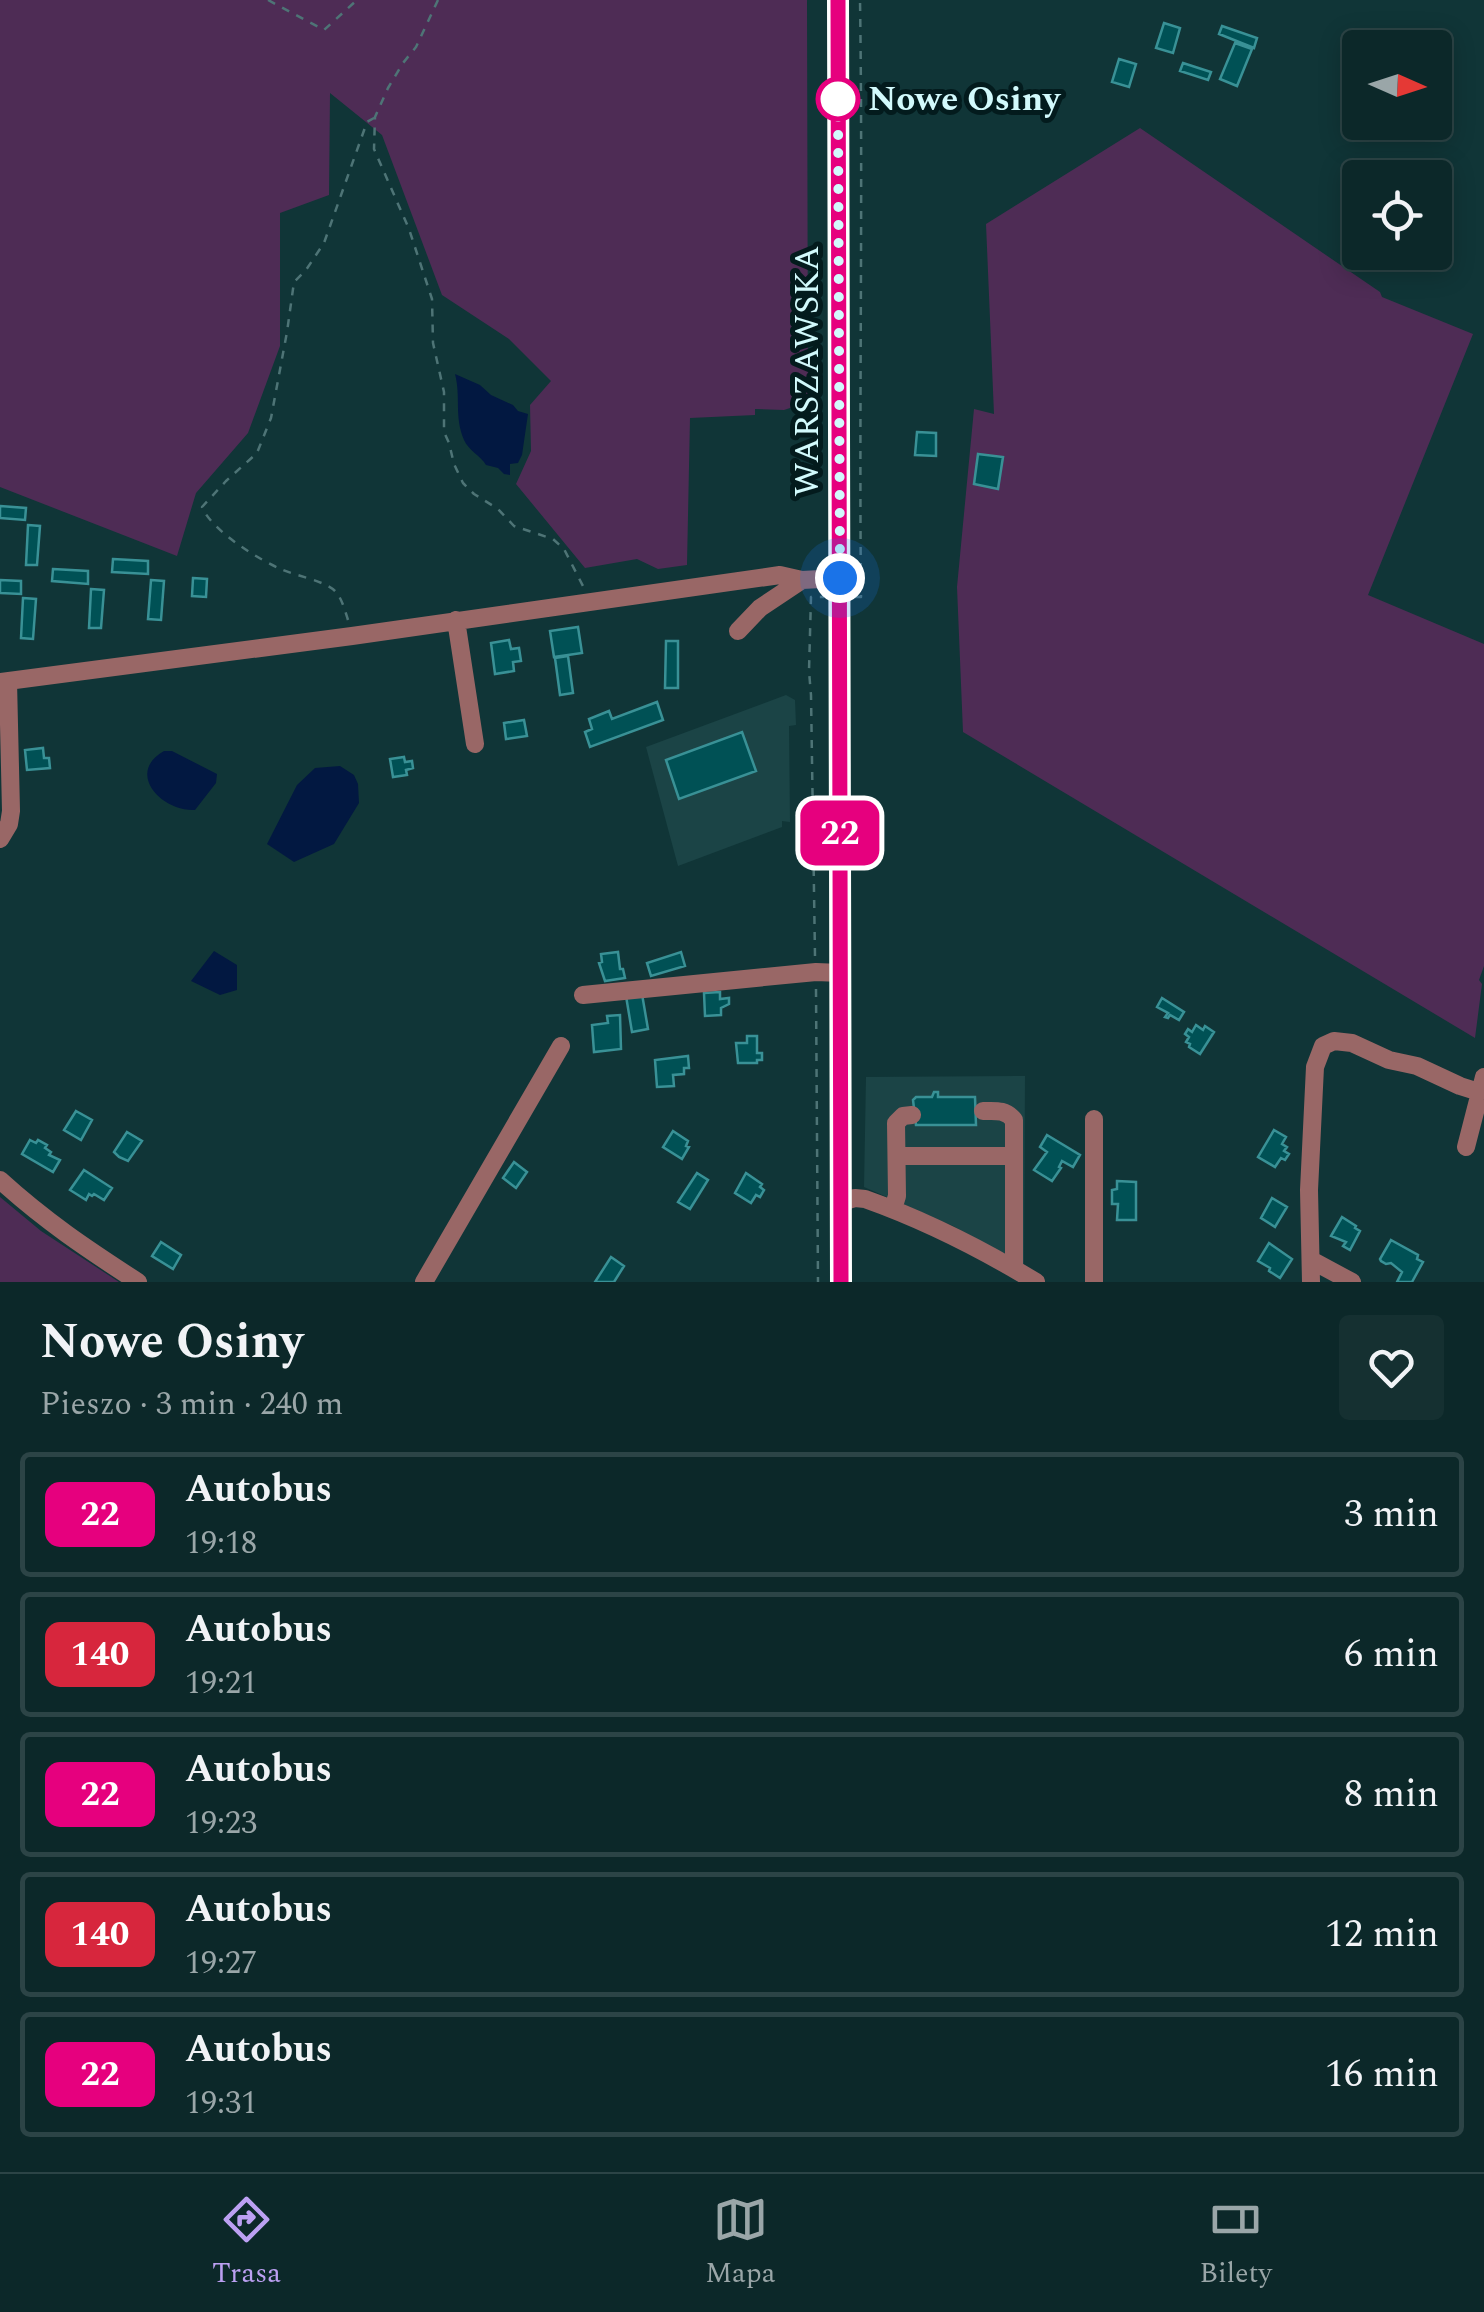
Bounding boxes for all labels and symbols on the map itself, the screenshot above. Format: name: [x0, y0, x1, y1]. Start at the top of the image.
north arrow: [1342, 30, 1452, 140]
place label: Nowe Osiny: [868, 73, 1061, 126]
marker: Nowe Osiny: [817, 78, 859, 120]
street label: WARSZAWSKA: [781, 245, 834, 497]
your location: [815, 553, 865, 603]
line badge: 22: [795, 800, 885, 866]

